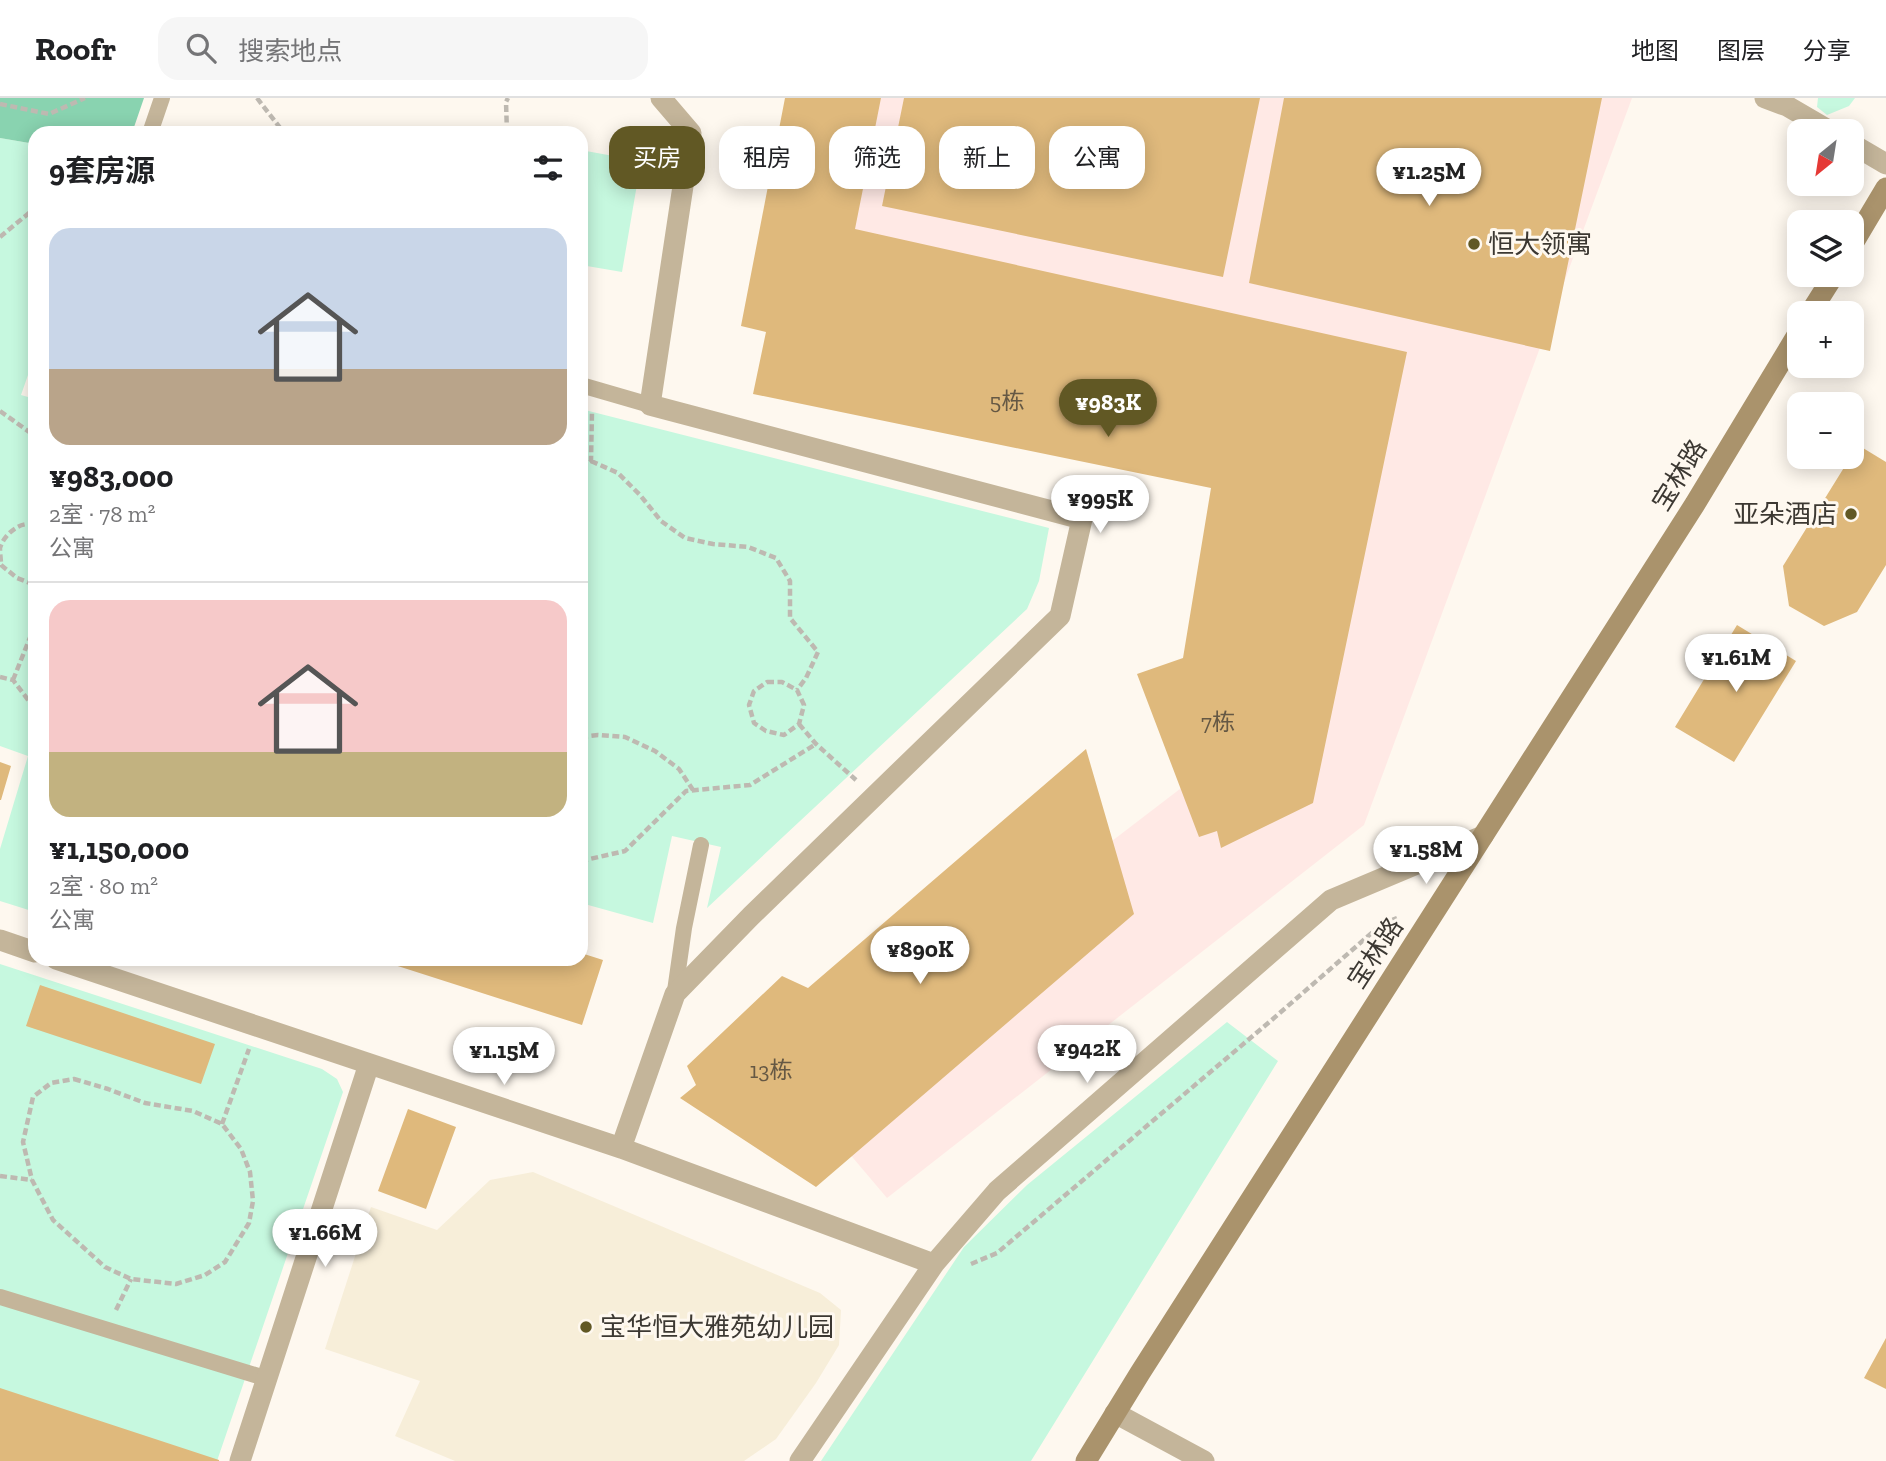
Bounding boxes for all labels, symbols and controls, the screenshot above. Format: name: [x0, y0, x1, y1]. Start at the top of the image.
search box: [158, 17, 648, 80]
text: Roofr: [35, 29, 116, 68]
icon: search: [182, 29, 220, 67]
text: 搜索地点: [238, 35, 342, 67]
text: 地图: [1631, 36, 1679, 65]
text: 图层: [1717, 36, 1765, 65]
text: 分享: [1803, 36, 1851, 65]
north arrow: [1787, 119, 1864, 196]
map controls: [1787, 119, 1864, 469]
chip: 买房: [609, 126, 705, 189]
chip: 租房: [719, 126, 815, 189]
chip: 筛选: [829, 126, 925, 189]
chip: 新上: [939, 126, 1035, 189]
chip: 公寓: [1049, 126, 1145, 189]
pin: ¥1.25M: [1372, 148, 1486, 208]
icon: filters: [529, 149, 567, 187]
text: 9套房源: [49, 153, 155, 189]
text: ¥1.25M: [1392, 157, 1466, 185]
button: layers: [1787, 210, 1864, 287]
place label: 恒大领寓: [1488, 228, 1592, 260]
marker: 恒大领寓: [1466, 236, 1482, 252]
icon: home: [245, 274, 371, 400]
button: +: [1787, 301, 1864, 378]
pin: ¥983K: [1059, 380, 1157, 439]
house number: 5栋: [990, 387, 1024, 415]
text: ¥983K: [1075, 388, 1141, 416]
button: −: [1787, 392, 1864, 469]
street label: 宝林路: [1645, 433, 1713, 517]
text: ¥983,000: [49, 459, 174, 495]
pin: ¥995K: [1051, 476, 1149, 535]
text: ¥995K: [1067, 484, 1133, 512]
place label: 亚朵酒店: [1733, 498, 1837, 530]
text: 2室 · 78 m²: [49, 500, 156, 528]
marker: 亚朵酒店: [1843, 506, 1859, 522]
text: 公寓: [49, 534, 95, 562]
pin: ¥1.61M: [1679, 634, 1793, 694]
text: ¥1.61M: [1701, 643, 1771, 671]
icon: home: [245, 646, 371, 772]
house number: 7栋: [1201, 708, 1235, 736]
pin: ¥1.58M: [1369, 826, 1483, 886]
text: ¥1,150,000: [49, 831, 189, 867]
text: ¥1.58M: [1389, 835, 1463, 863]
text: 2室 · 80 m²: [49, 872, 158, 900]
text: 公寓: [49, 906, 95, 934]
street label: 宝林路: [1340, 912, 1410, 994]
pin: ¥890K: [871, 926, 969, 986]
text: ¥890K: [886, 935, 954, 963]
pin: ¥942K: [1038, 1026, 1136, 1085]
pin: ¥1.15M: [447, 1028, 561, 1087]
text: ¥942K: [1054, 1034, 1120, 1062]
text: ¥1.15M: [469, 1036, 539, 1064]
house number: 13栋: [749, 1056, 793, 1084]
pin: ¥1.66M: [268, 1210, 382, 1269]
text: ¥1.66M: [288, 1218, 362, 1246]
place label: 宝华恒大雅苑幼儿园: [600, 1311, 834, 1343]
marker: 宝华恒大雅苑幼儿园: [578, 1319, 594, 1335]

